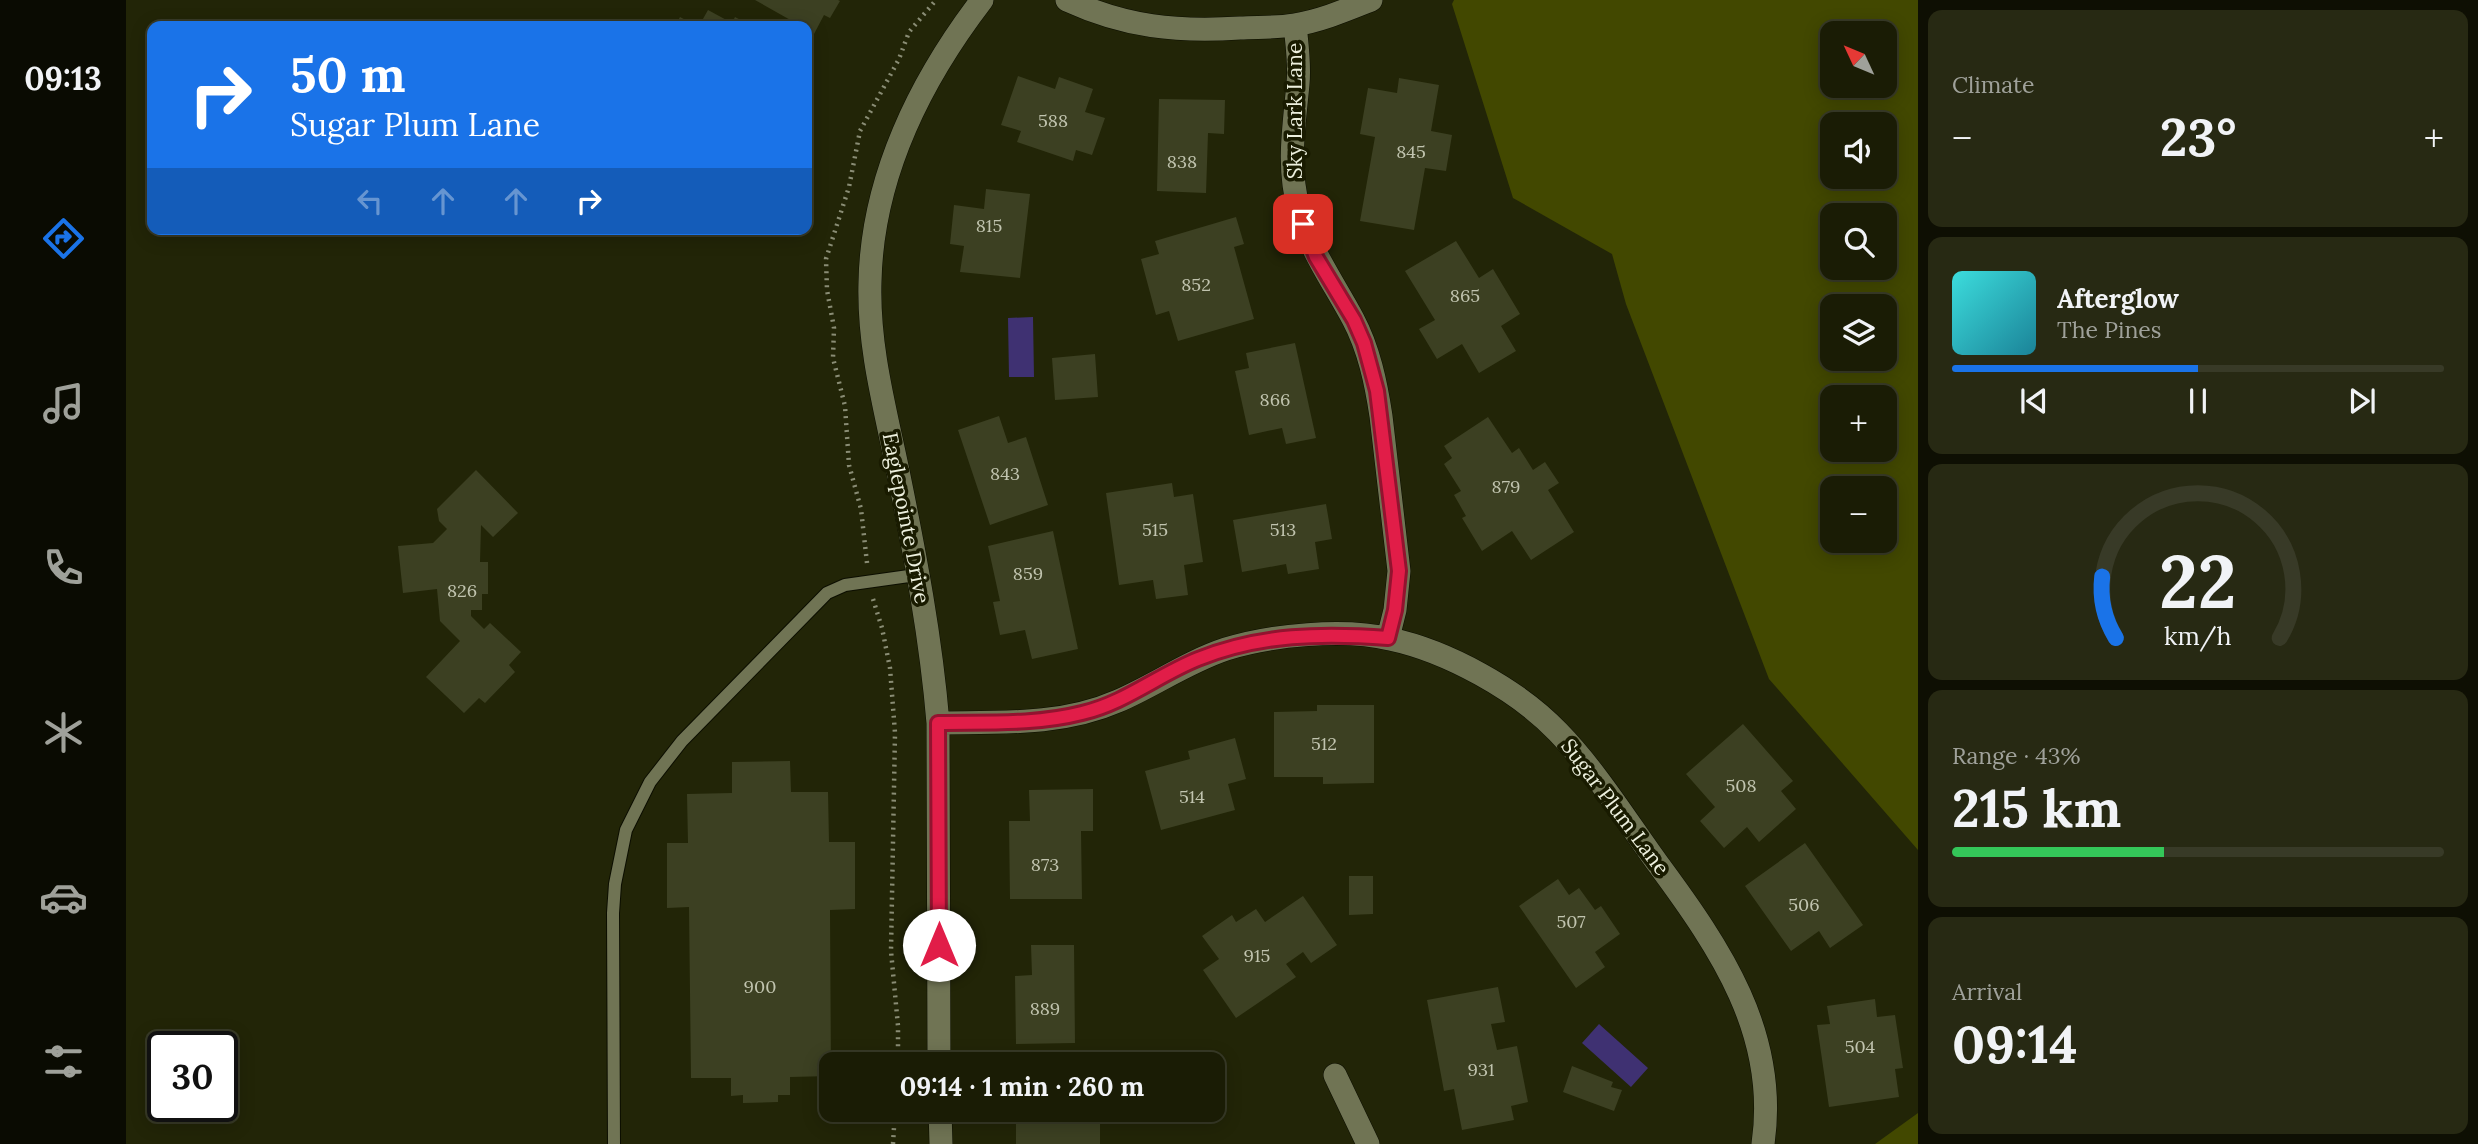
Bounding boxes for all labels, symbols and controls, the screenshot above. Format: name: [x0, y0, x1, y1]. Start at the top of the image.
north arrow: [1820, 21, 1897, 98]
map controls: [1820, 21, 1897, 553]
text: 50 m: [290, 43, 406, 105]
street label: Sky Lark Lane: [1281, 43, 1308, 179]
icon: right: [175, 49, 266, 140]
text: 09:13: [24, 58, 102, 99]
text: Climate: [1952, 70, 2034, 99]
text: Sugar Plum Lane: [290, 104, 540, 145]
text: 23°: [2160, 104, 2236, 170]
house number: 588: [1038, 109, 1068, 132]
button: sound: [1820, 112, 1897, 189]
text: −: [1952, 114, 1972, 162]
text: +: [2424, 114, 2444, 162]
house number: 845: [1396, 140, 1426, 163]
house number: 838: [1167, 150, 1197, 173]
icon: left: [351, 182, 389, 220]
icon: ahead: [424, 182, 462, 220]
icon: ahead: [497, 182, 535, 220]
icon: right: [570, 182, 608, 220]
pin: [1273, 194, 1333, 254]
button: search: [1820, 203, 1897, 280]
icon: arrive: [1284, 205, 1322, 243]
icon: directions: [39, 214, 88, 263]
house number: 815: [976, 214, 1002, 237]
house number: 852: [1181, 273, 1211, 296]
text: Afterglow: [2057, 282, 2179, 315]
house number: 865: [1450, 284, 1480, 307]
button: layers: [1820, 294, 1897, 371]
text: The Pines: [2057, 315, 2162, 344]
icon: music: [39, 379, 88, 428]
icon: previous: [2015, 382, 2053, 420]
icon: pause: [2179, 382, 2217, 420]
icon: next: [2343, 382, 2381, 420]
button: +: [1820, 385, 1897, 462]
house number: 866: [1260, 388, 1290, 411]
street label: Eaglepointe Drive: [877, 430, 936, 606]
house number: 843: [990, 462, 1020, 485]
house number: 879: [1492, 475, 1520, 498]
button: −: [1820, 476, 1897, 553]
house number: 515: [1142, 518, 1168, 541]
house number: 513: [1270, 518, 1296, 541]
text: 22: [2159, 535, 2237, 628]
icon: phone: [39, 543, 88, 592]
house number: 859: [1013, 562, 1043, 585]
house number: 826: [447, 579, 477, 602]
text: km/h: [2164, 620, 2232, 652]
icon: climate: [39, 708, 88, 757]
house number: 512: [1311, 732, 1337, 755]
street label: Sugar Plum Lane: [1555, 733, 1676, 880]
text: Range · 43%: [1952, 741, 2080, 770]
house number: 508: [1725, 774, 1757, 797]
text: 215 km: [1952, 775, 2121, 841]
house number: 514: [1179, 785, 1205, 808]
house number: 873: [1031, 853, 1059, 876]
icon: car: [39, 873, 88, 922]
house number: 506: [1788, 893, 1820, 916]
position arrow: [902, 908, 976, 982]
house number: 507: [1557, 910, 1585, 933]
house number: 915: [1244, 944, 1270, 967]
house number: 900: [744, 975, 776, 998]
text: Arrival: [1952, 977, 2022, 1006]
house number: 889: [1030, 997, 1060, 1020]
text: 09:14: [1952, 1011, 2078, 1077]
speed limit sign: 30: [147, 1031, 238, 1122]
house number: 504: [1845, 1035, 1876, 1058]
icon: filters: [39, 1037, 88, 1086]
house number: 931: [1468, 1058, 1494, 1081]
text: 09:14 · 1 min · 260 m: [900, 1070, 1144, 1103]

